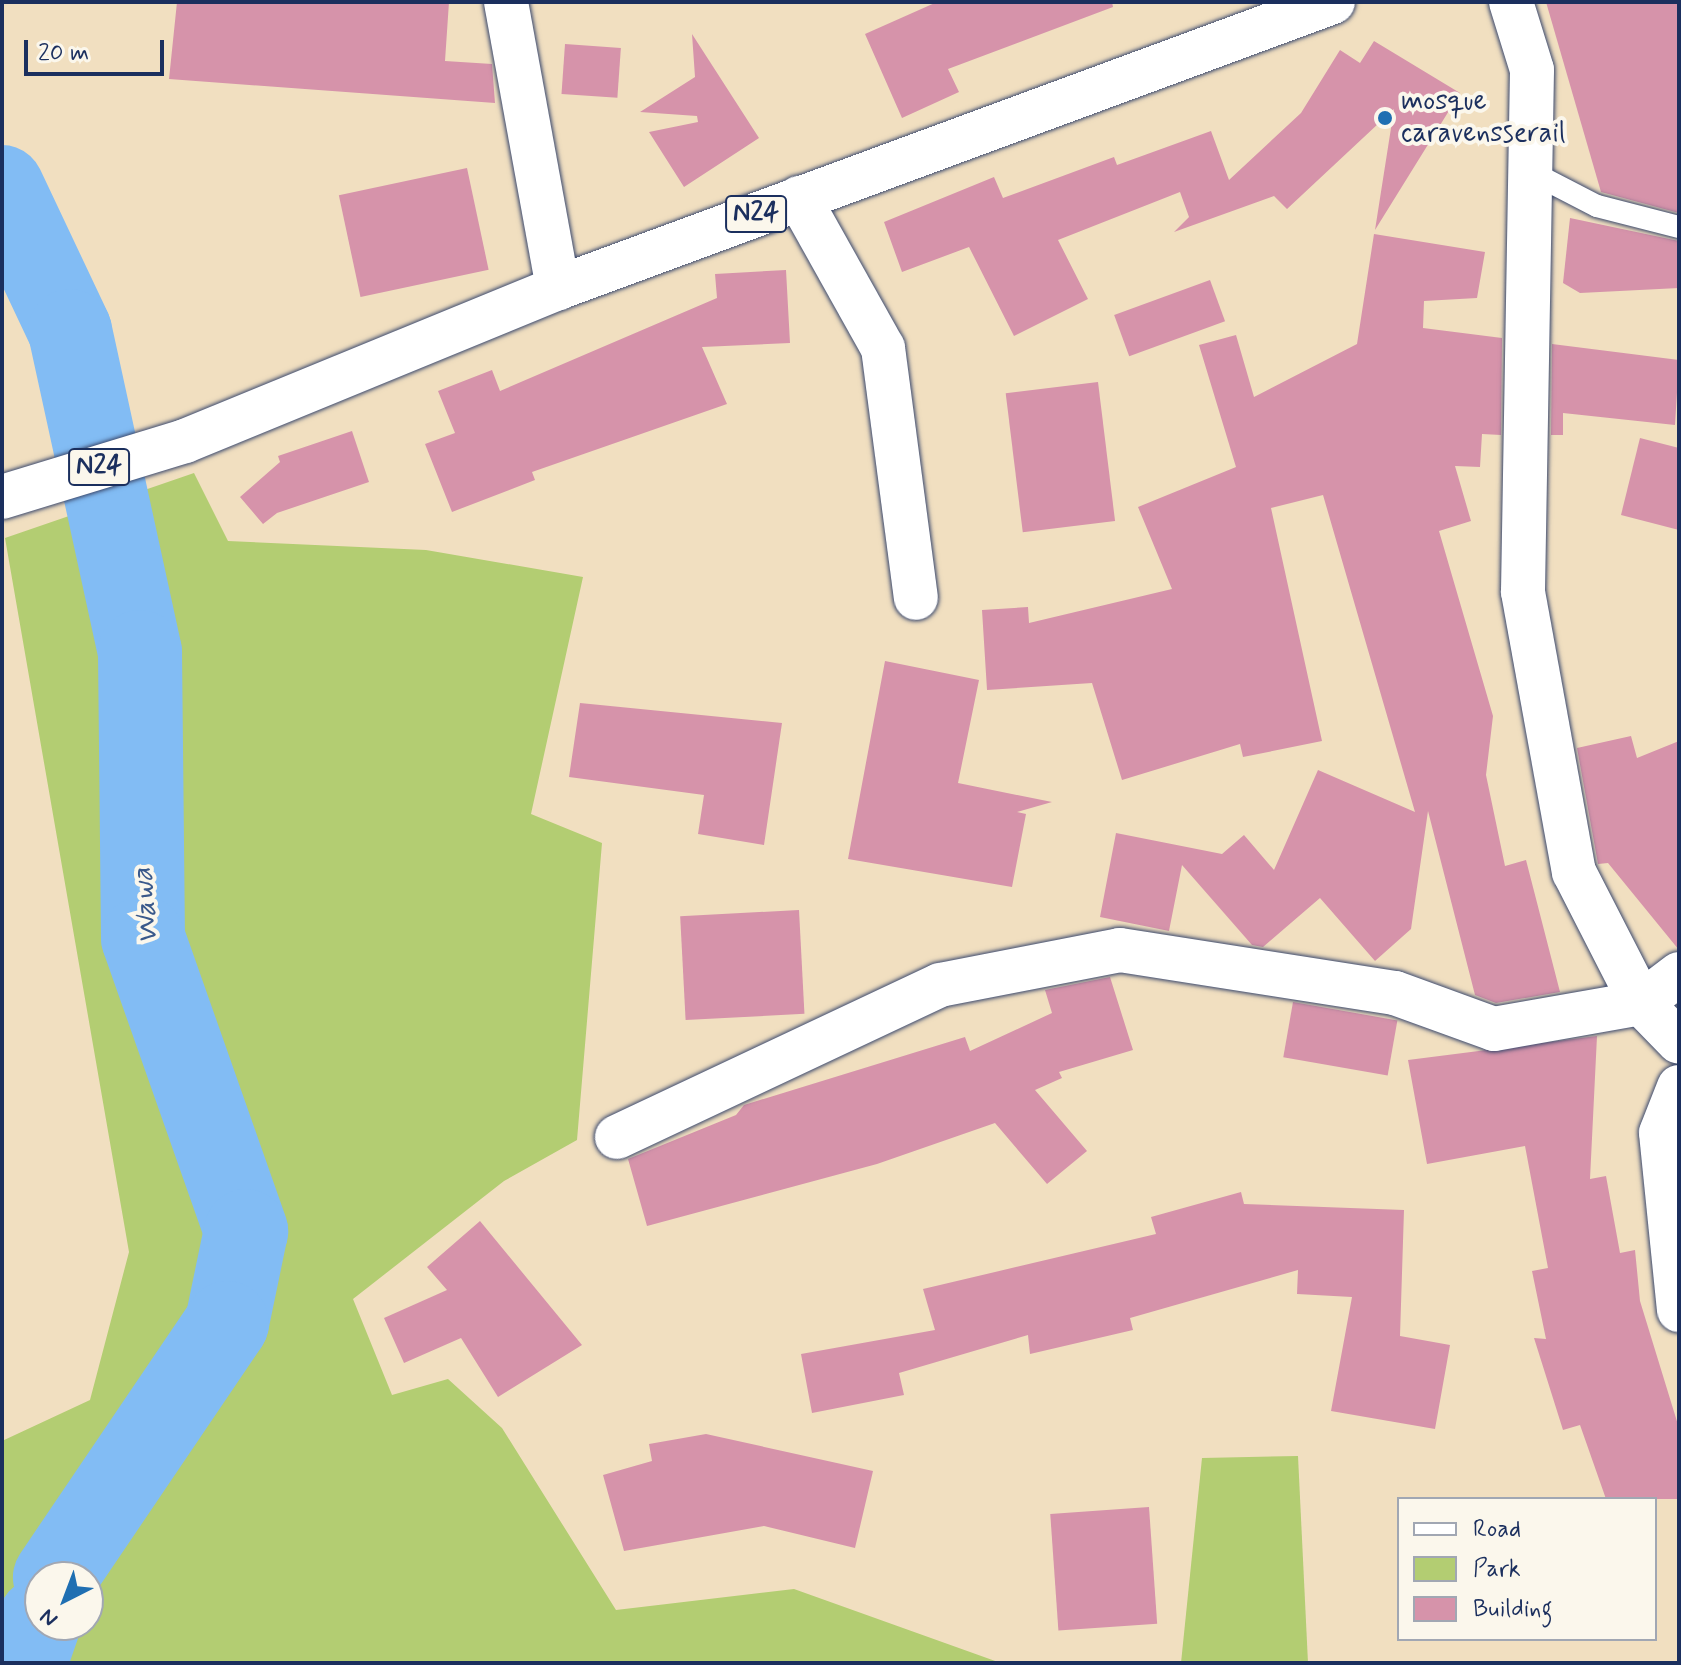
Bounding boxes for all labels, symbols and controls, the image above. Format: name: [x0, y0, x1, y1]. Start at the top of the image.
scale bar: [28, 24, 168, 74]
text: 20 m: [38, 38, 89, 69]
place label: mosque caravensserail: [1401, 85, 1565, 151]
marker: mosque caravensserail: [1376, 109, 1394, 127]
road number: N24: [724, 192, 788, 236]
road number: N24: [67, 445, 131, 489]
water label: Wawa: [125, 866, 167, 946]
legend: [1397, 1497, 1657, 1641]
text: Road: [1473, 1514, 1521, 1545]
text: Park: [1473, 1554, 1521, 1585]
north arrow: [24, 1561, 104, 1641]
text: Building: [1473, 1594, 1553, 1625]
text: N: [34, 1602, 64, 1633]

